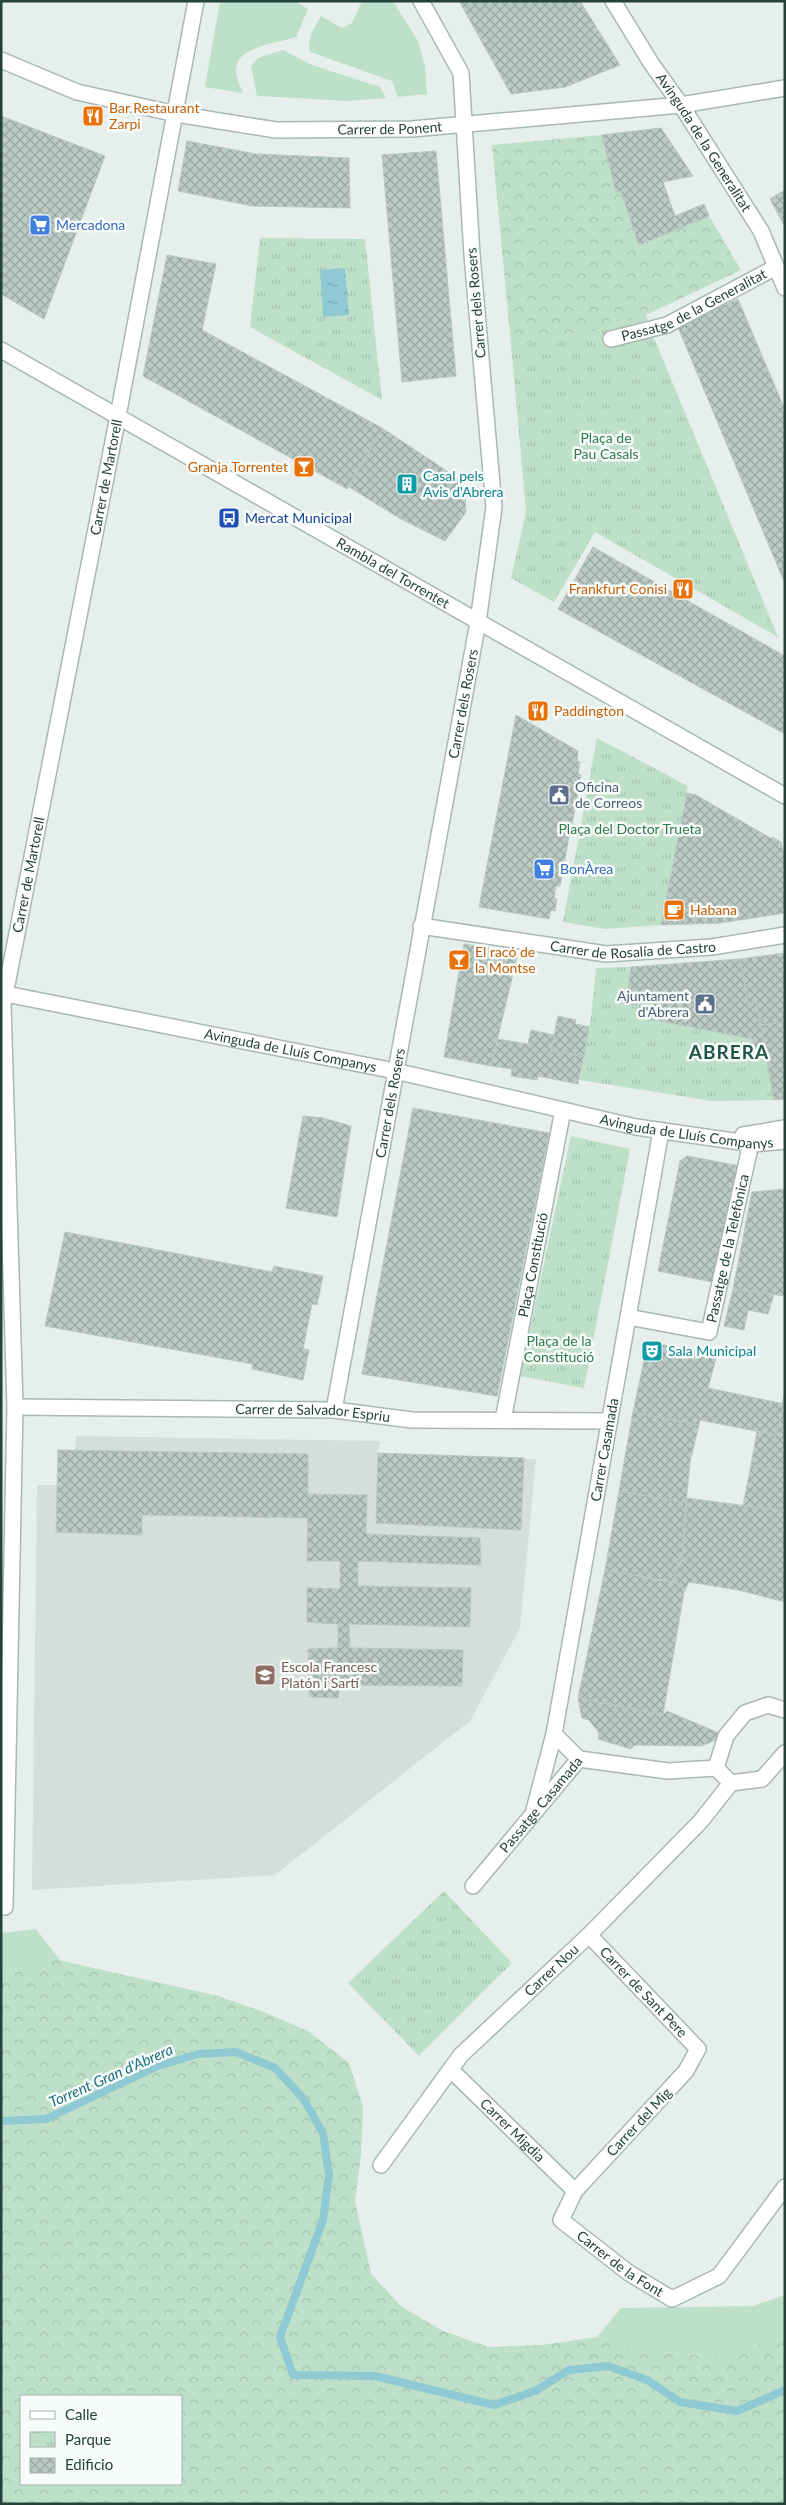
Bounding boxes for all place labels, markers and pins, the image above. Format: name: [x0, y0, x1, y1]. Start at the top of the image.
place label: Bar Restaurant Zarpi: [109, 99, 200, 132]
restaurant icon: Bar Restaurant Zarpi: [81, 104, 105, 128]
supermarket icon: Mercadona: [28, 213, 52, 237]
place label: Mercadona: [56, 216, 125, 233]
bar icon: Granja Torrentet: [292, 455, 316, 479]
place label: Granja Torrentet: [188, 458, 288, 475]
place label: Casal pels Avis d'Abrera: [423, 467, 504, 500]
building icon: Casal pels Avis d'Abrera: [395, 472, 419, 496]
bus stop icon: Mercat Municipal: [217, 506, 241, 530]
place label: Mercat Municipal: [245, 509, 352, 526]
restaurant icon: Frankfurt Conisi: [671, 577, 695, 601]
place label: Frankfurt Conisi: [569, 580, 667, 597]
restaurant icon: Paddington: [526, 699, 550, 723]
place label: Paddington: [554, 702, 624, 719]
place label: Oficina de Correos: [575, 778, 642, 811]
public building icon: Oficina de Correos: [547, 783, 571, 807]
supermarket icon: BonÀrea: [532, 857, 556, 881]
place label: BonÀrea: [560, 860, 613, 877]
cafe icon: Habana: [662, 898, 686, 922]
place label: Habana: [690, 901, 737, 918]
place label: El racó de la Montse: [475, 943, 536, 976]
bar icon: El racó de la Montse: [447, 948, 471, 972]
place label: Ajuntament d'Abrera: [617, 987, 689, 1020]
public building icon: Ajuntament d'Abrera: [693, 992, 717, 1016]
theatre icon: Sala Municipal: [640, 1339, 664, 1363]
place label: Sala Municipal: [668, 1342, 756, 1359]
place label: Escola Francesc Platón i Sartí: [281, 1658, 377, 1691]
school or university icon: Escola Francesc Platón i Sartí: [253, 1663, 277, 1687]

